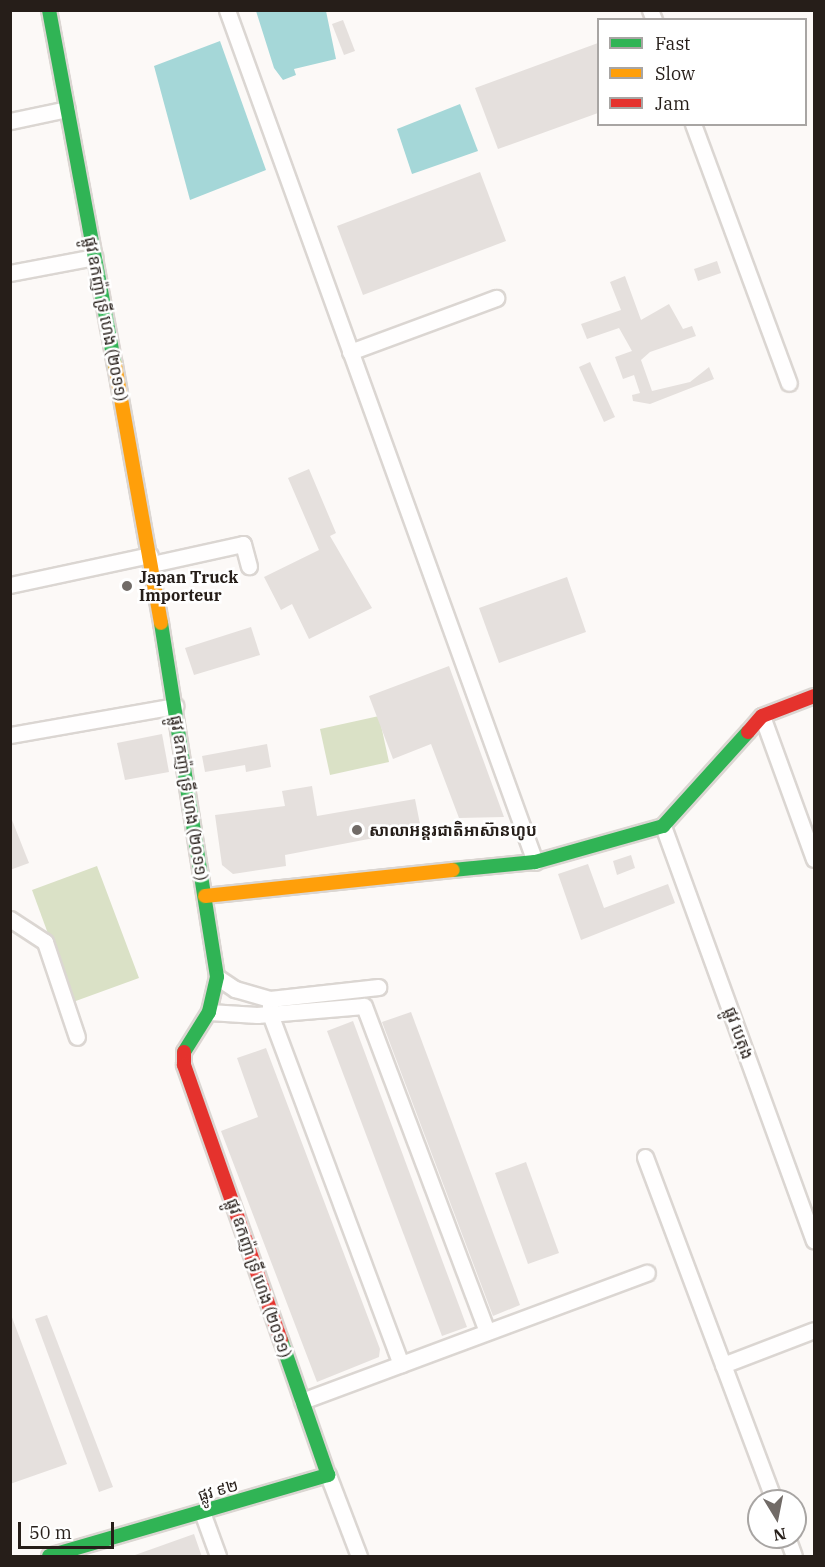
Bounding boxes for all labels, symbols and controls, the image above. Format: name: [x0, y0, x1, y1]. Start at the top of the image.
legend: [597, 18, 807, 126]
text: Fast: [655, 32, 690, 55]
text: Slow: [655, 62, 695, 85]
text: Jam: [655, 92, 690, 115]
street label: ផ្លូវ ឧកញ៉ា ទ្រី ហេង (២០១១): [81, 235, 131, 403]
place label: Japan Truck Importeur: [139, 567, 238, 605]
marker: Japan Truck Importeur: [120, 579, 134, 593]
street label: ផ្លូវ ឧកញ៉ា ទ្រី ហេង (២០១១): [166, 714, 212, 882]
place label: សាលាអន្ដរជាតិអាស៊ានហូប: [369, 820, 537, 840]
marker: សាលាអន្ដរជាតិអាស៊ានហូប: [350, 823, 364, 837]
street label: ផ្លូវ បេតុង: [721, 1004, 757, 1062]
street label: ផ្លូវ ឧកញ៉ា ទ្រី ហេង (២០១១): [223, 1196, 295, 1360]
street label: ផ្លូវ ៩២: [196, 1475, 240, 1505]
north arrow: [747, 1489, 807, 1549]
scale bar: [21, 1510, 117, 1548]
text: 50 m: [29, 1521, 72, 1544]
text: N: [772, 1524, 788, 1546]

